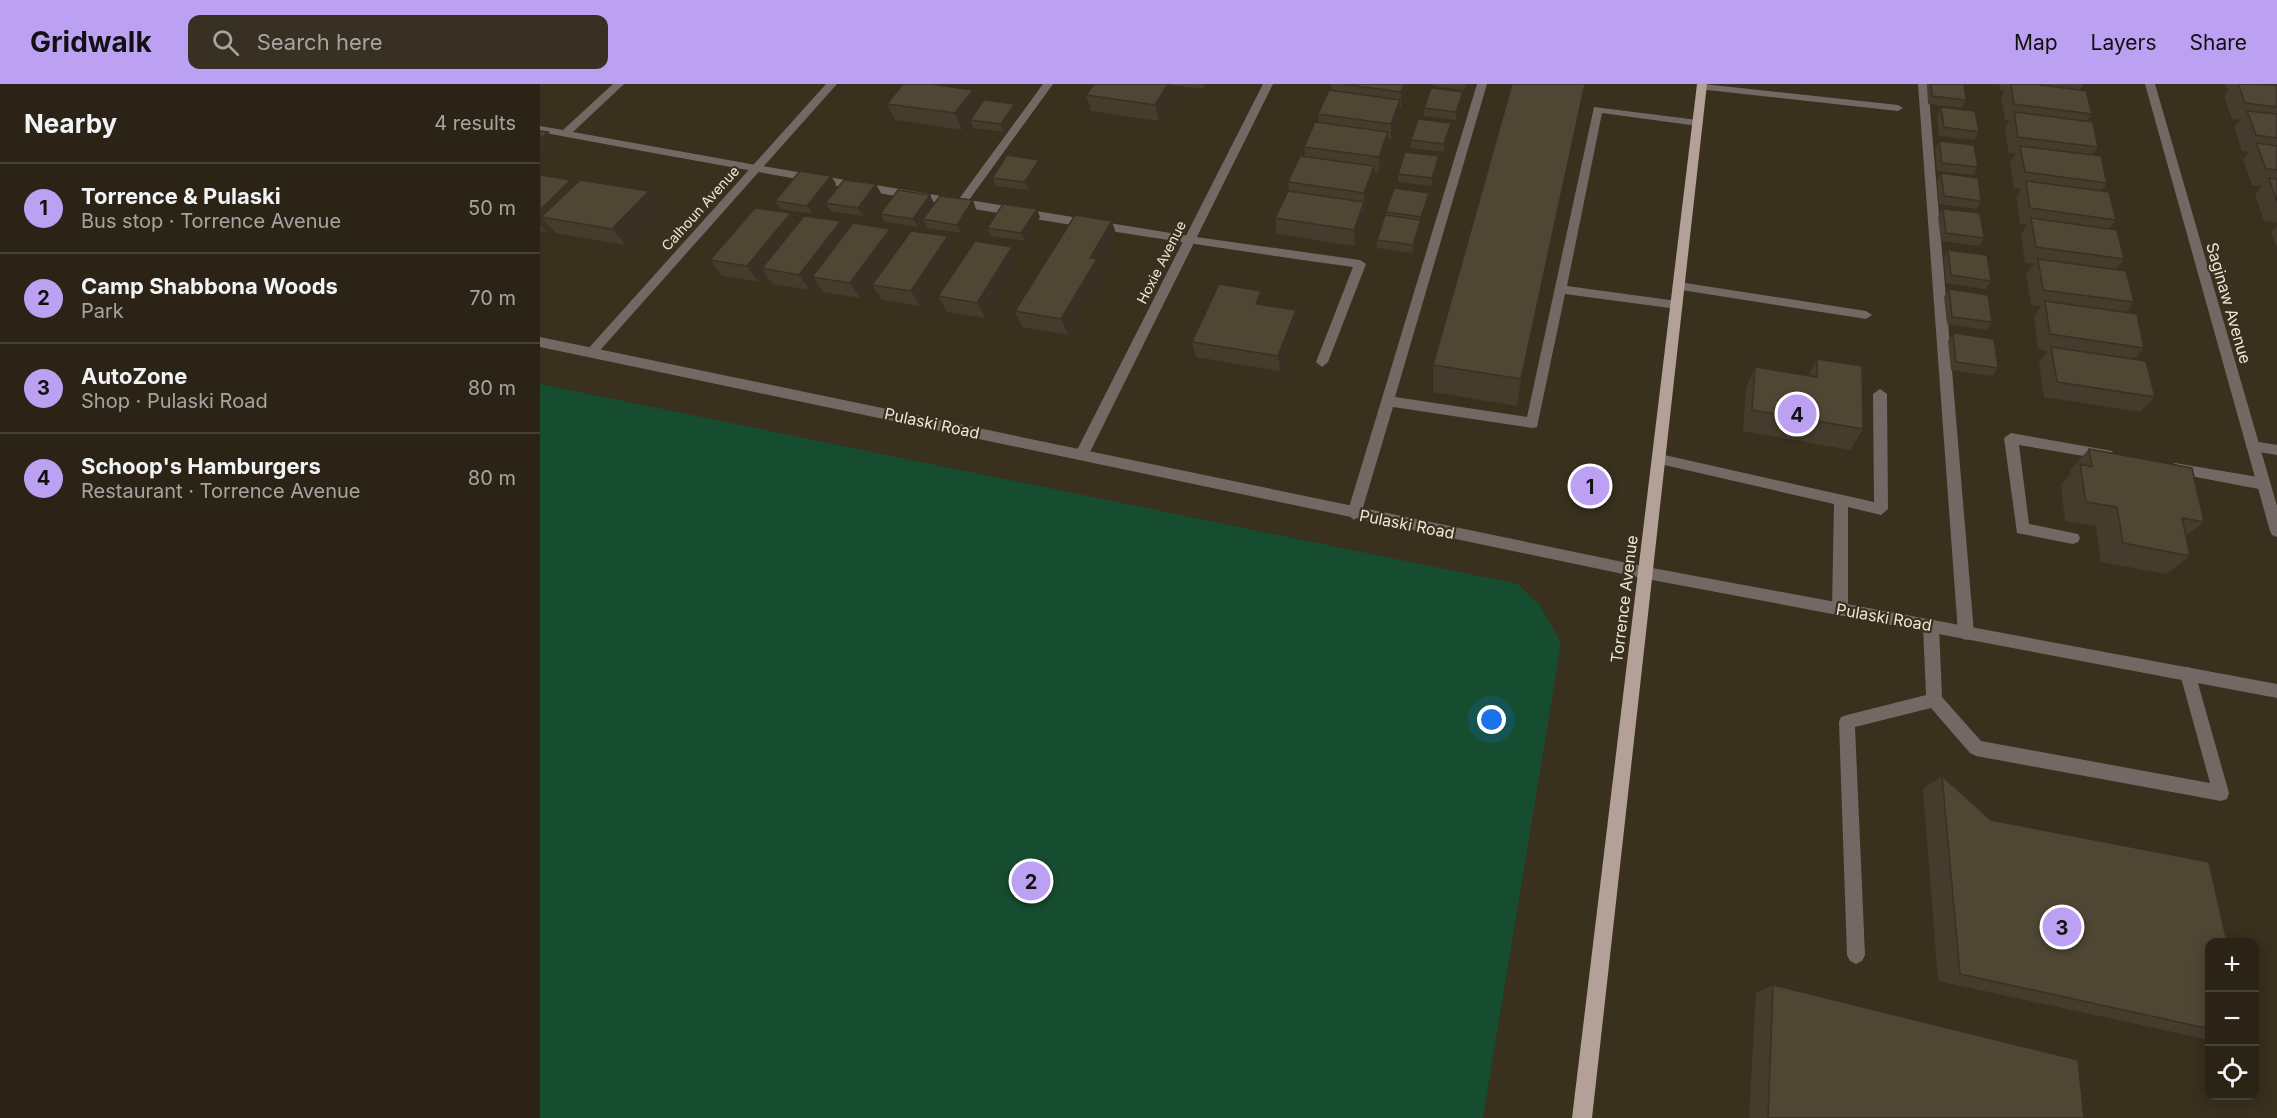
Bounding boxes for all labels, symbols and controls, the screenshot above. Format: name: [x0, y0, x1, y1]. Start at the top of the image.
search box: [188, 15, 608, 69]
text: Gridwalk: [30, 25, 152, 59]
icon: search: [209, 26, 242, 59]
text: Search here: [257, 29, 382, 55]
text: Map: [2014, 30, 2058, 55]
text: Layers: [2091, 30, 2157, 55]
text: Share: [2190, 30, 2247, 55]
text: Nearby: [24, 108, 117, 139]
text: 4 results: [434, 111, 516, 135]
street label: Calhoun Avenue: [658, 162, 742, 254]
text: Torrence & Pulaski: [81, 183, 281, 209]
text: 1: [39, 196, 48, 220]
text: 50 m: [468, 196, 516, 220]
text: Bus stop · Torrence Avenue: [81, 209, 341, 233]
street label: Hoxie Avenue: [1133, 218, 1189, 306]
street label: Saginaw Avenue: [2202, 240, 2256, 366]
text: Camp Shabbona Woods: [81, 273, 338, 299]
text: 2: [37, 286, 50, 310]
text: 70 m: [469, 286, 516, 310]
text: Park: [81, 299, 124, 323]
text: AutoZone: [81, 363, 187, 389]
text: 3: [37, 376, 50, 400]
text: 80 m: [468, 376, 516, 400]
text: Shop · Pulaski Road: [81, 389, 268, 413]
pin: 4: [1778, 392, 1816, 436]
street label: Pulaski Road: [883, 403, 981, 443]
text: Schoop's Hamburgers: [81, 453, 321, 479]
pin: 1: [1570, 464, 1610, 508]
text: 4: [37, 466, 50, 490]
text: 80 m: [468, 466, 516, 490]
text: Restaurant · Torrence Avenue: [81, 479, 360, 503]
street label: Pulaski Road: [1358, 505, 1456, 543]
street label: Torrence Avenue: [1606, 534, 1642, 664]
street label: Pulaski Road: [1835, 599, 1933, 635]
your location: [1477, 705, 1506, 734]
pin: 2: [1012, 858, 1050, 904]
pin: 3: [2042, 904, 2081, 950]
map controls: [2205, 938, 2259, 1100]
button: +: [2205, 938, 2259, 992]
button: −: [2205, 992, 2259, 1046]
button: locate: [2205, 1046, 2259, 1100]

